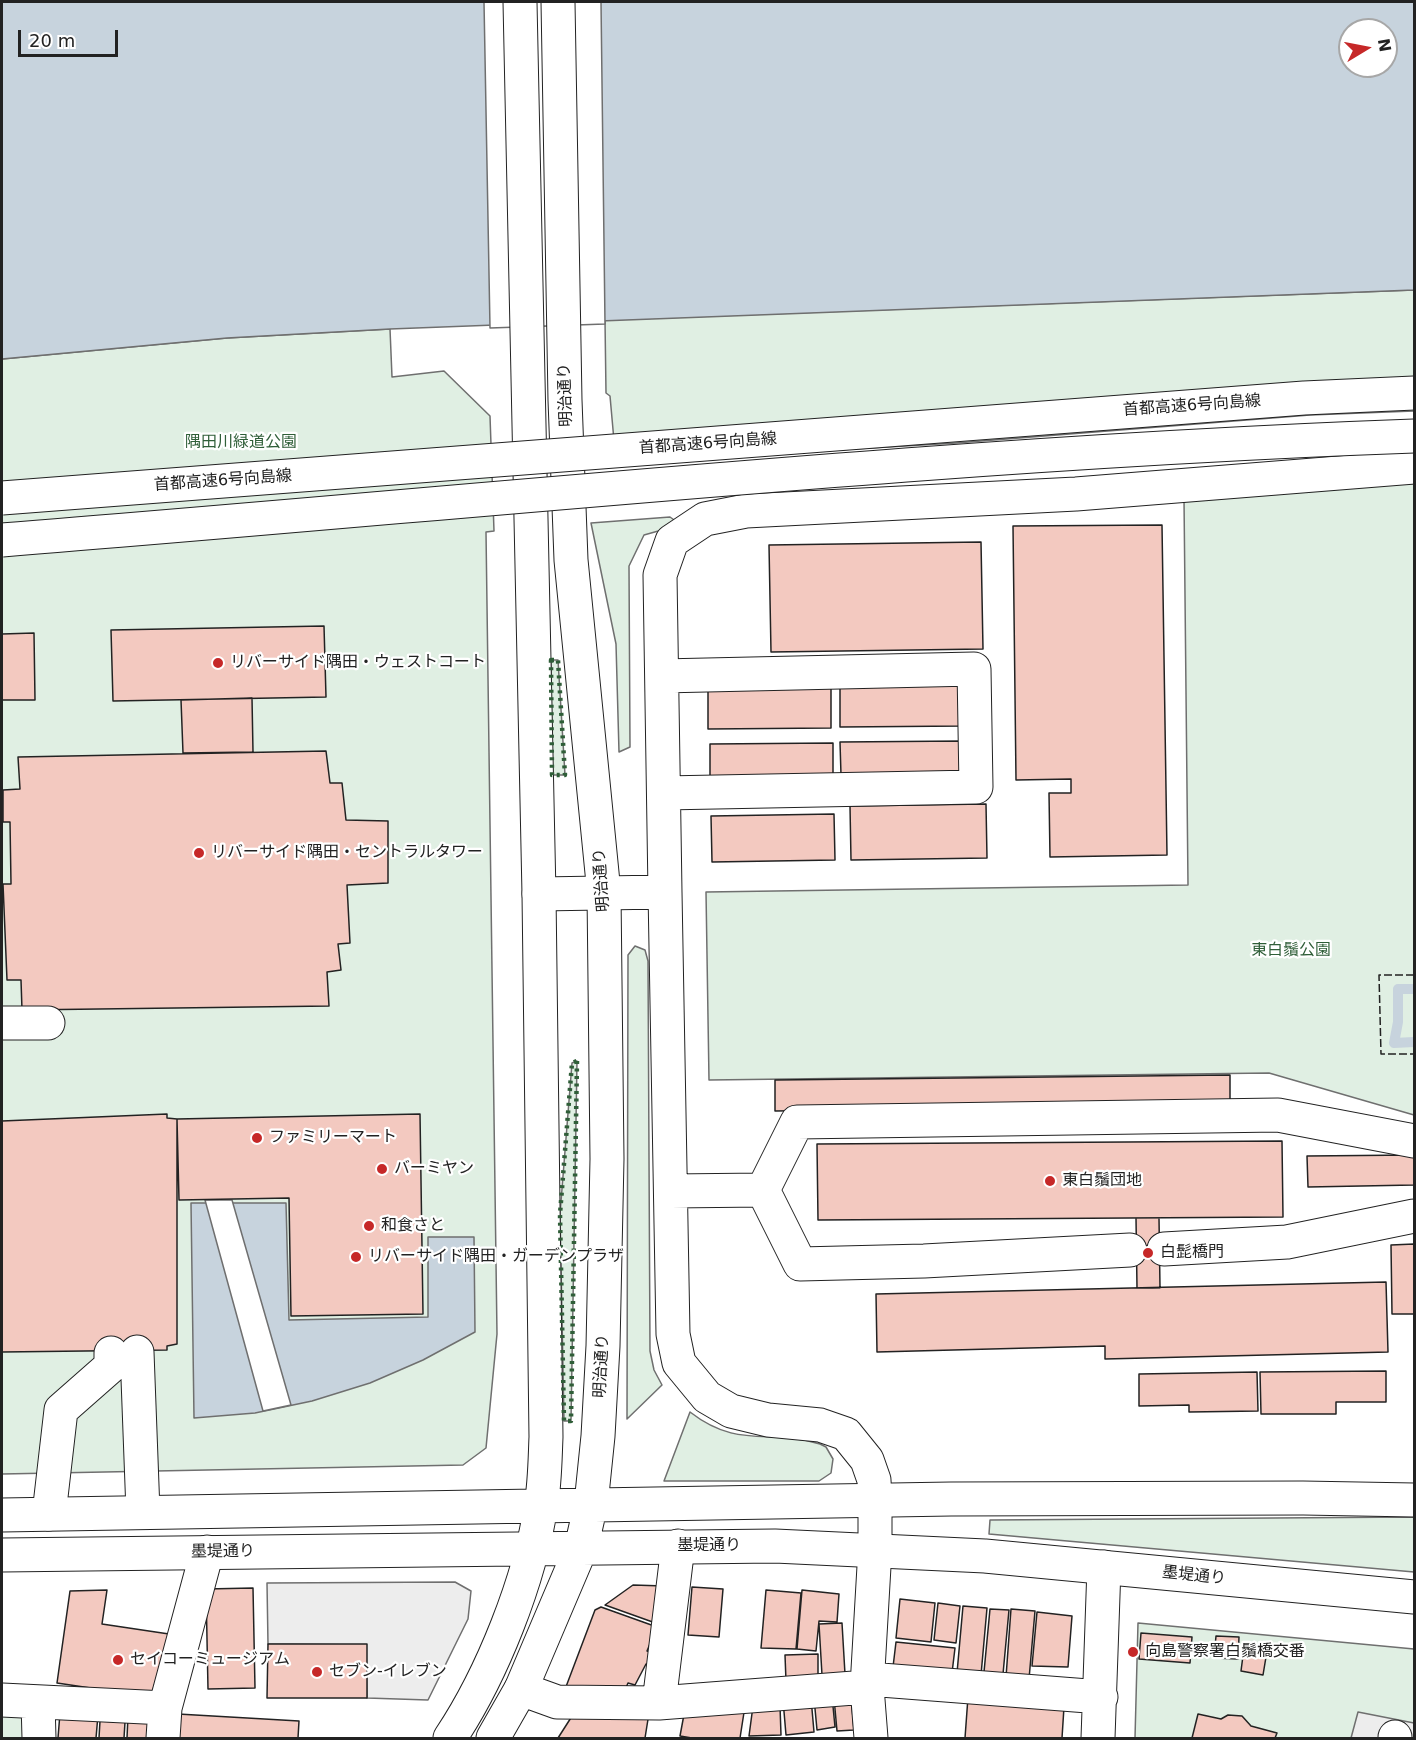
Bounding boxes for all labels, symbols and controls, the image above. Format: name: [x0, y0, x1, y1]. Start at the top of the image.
scale bar: [21, 18, 122, 56]
north arrow: [1338, 18, 1398, 78]
text: 20 m: [29, 30, 75, 51]
text: N: [1374, 37, 1395, 53]
street label: 明治通り: [555, 363, 577, 427]
street label: 首都高速6号向島線: [1122, 392, 1262, 420]
street label: 首都高速6号向島線: [638, 430, 778, 458]
park label: 隅田川緑道公園: [185, 433, 297, 453]
street label: 首都高速6号向島線: [153, 467, 293, 495]
place label: リバーサイド隅田・ウェストコート: [230, 653, 486, 673]
marker: リバーサイド隅田・ウェストコート: [211, 656, 225, 670]
place label: リバーサイド隅田・セントラルタワー: [211, 843, 483, 863]
marker: リバーサイド隅田・セントラルタワー: [192, 846, 206, 860]
street label: 明治通り: [590, 847, 614, 913]
park label: 東白鬚公園: [1251, 941, 1331, 961]
place label: ファミリーマート: [269, 1128, 397, 1148]
marker: ファミリーマート: [250, 1131, 264, 1145]
place label: バーミヤン: [394, 1159, 474, 1179]
marker: バーミヤン: [375, 1162, 389, 1176]
place label: 東白鬚団地: [1062, 1171, 1142, 1191]
marker: 東白鬚団地: [1043, 1174, 1057, 1188]
place label: 和食さと: [381, 1216, 445, 1236]
marker: 和食さと: [362, 1219, 376, 1233]
place label: 白髭橋門: [1160, 1243, 1224, 1263]
marker: 白髭橋門: [1141, 1246, 1155, 1260]
place label: リバーサイド隅田・ガーデンプラザ: [368, 1247, 624, 1267]
marker: リバーサイド隅田・ガーデンプラザ: [349, 1250, 363, 1264]
street label: 明治通り: [591, 1334, 613, 1398]
street label: 墨堤通り: [677, 1536, 741, 1556]
street label: 墨堤通り: [191, 1542, 255, 1562]
street label: 墨堤通り: [1161, 1563, 1227, 1589]
place label: 向島警察署白鬚橋交番: [1145, 1642, 1305, 1662]
marker: 向島警察署白鬚橋交番: [1126, 1645, 1140, 1659]
place label: セイコーミュージアム: [130, 1650, 290, 1670]
marker: セイコーミュージアム: [111, 1653, 125, 1667]
place label: セブン-イレブン: [329, 1662, 447, 1682]
marker: セブン-イレブン: [310, 1665, 324, 1679]

